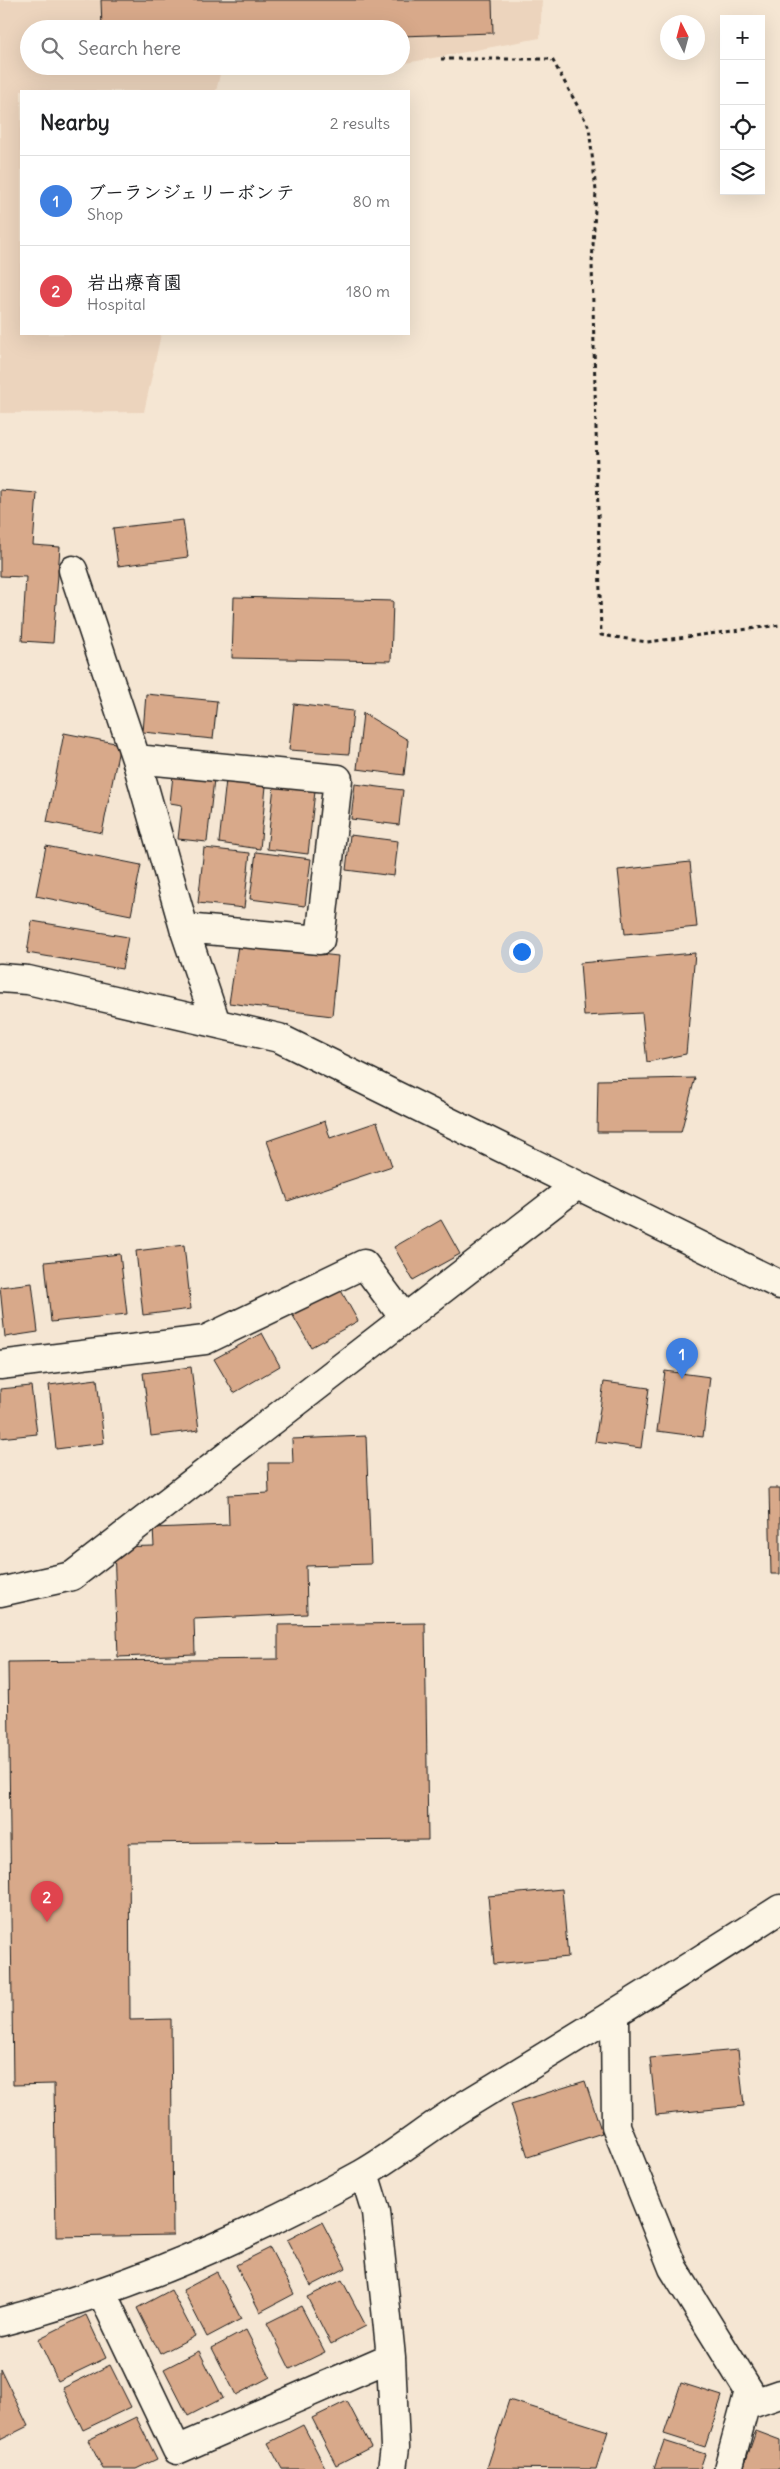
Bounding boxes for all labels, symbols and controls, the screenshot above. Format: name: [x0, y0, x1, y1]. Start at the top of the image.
north arrow: [660, 15, 705, 60]
map controls: [720, 15, 765, 195]
button: +: [720, 15, 765, 60]
search box: [20, 20, 410, 75]
icon: search: [38, 34, 66, 62]
text: Search here: [78, 36, 181, 60]
button: −: [720, 60, 765, 105]
button: locate: [720, 105, 765, 150]
text: Nearby: [40, 109, 110, 136]
text: 2 results: [330, 113, 390, 133]
button: layers: [720, 150, 765, 195]
text: ブーランジェリーボンテ: [87, 180, 295, 204]
text: 1: [53, 191, 59, 211]
text: 80 m: [352, 191, 390, 211]
text: Shop: [87, 204, 123, 224]
text: 岩出療育園: [87, 270, 182, 294]
text: 2: [52, 281, 60, 301]
text: 180 m: [346, 281, 390, 301]
text: Hospital: [87, 294, 146, 314]
your location: [509, 939, 535, 965]
pin: 1: [666, 1338, 698, 1379]
pin: 2: [31, 1881, 63, 1922]

